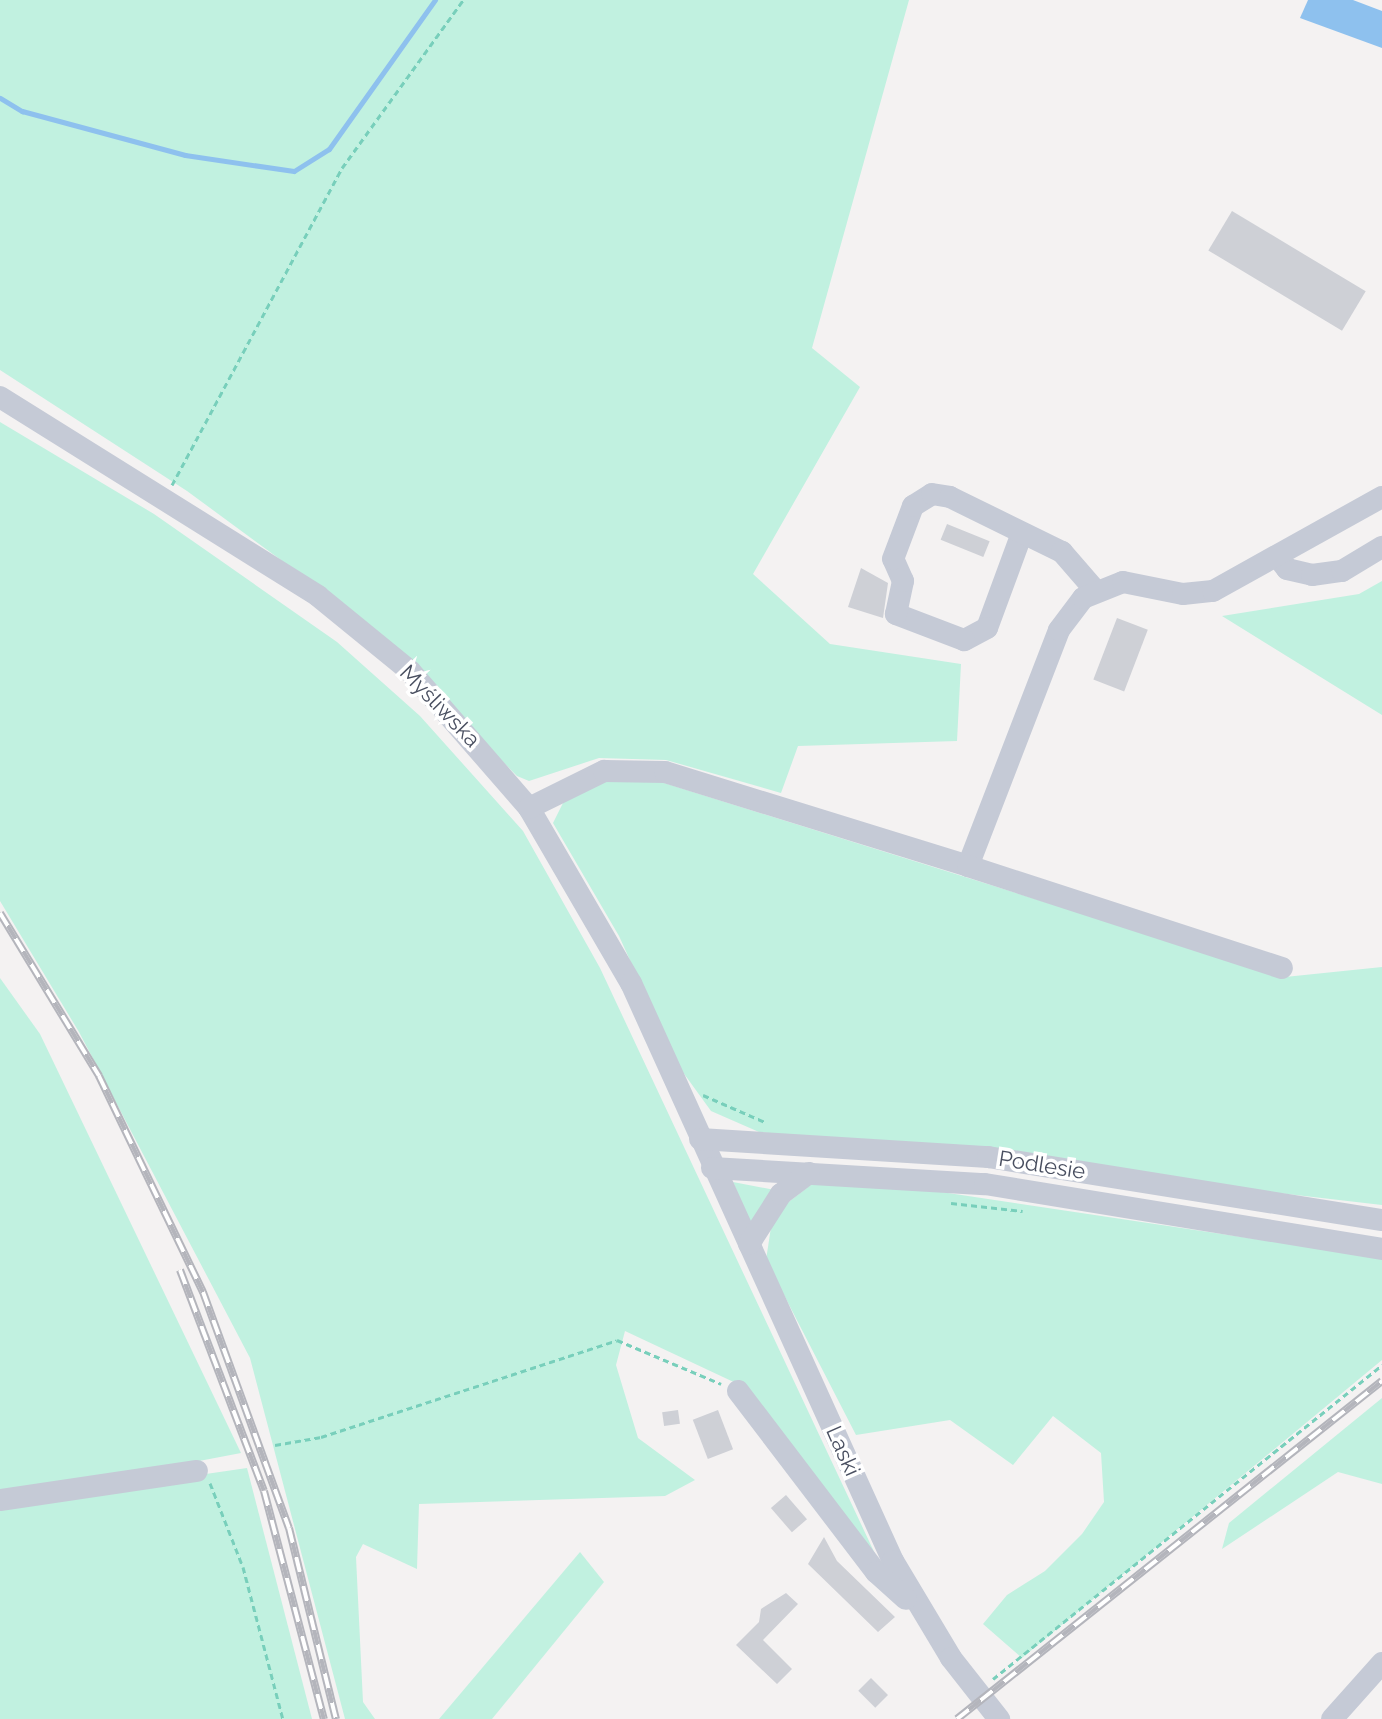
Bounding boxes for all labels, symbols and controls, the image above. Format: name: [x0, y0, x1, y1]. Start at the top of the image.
street label: Myśliwska: [394, 659, 486, 753]
street label: Podlesie: [997, 1145, 1087, 1185]
street label: Laski: [820, 1422, 866, 1480]

